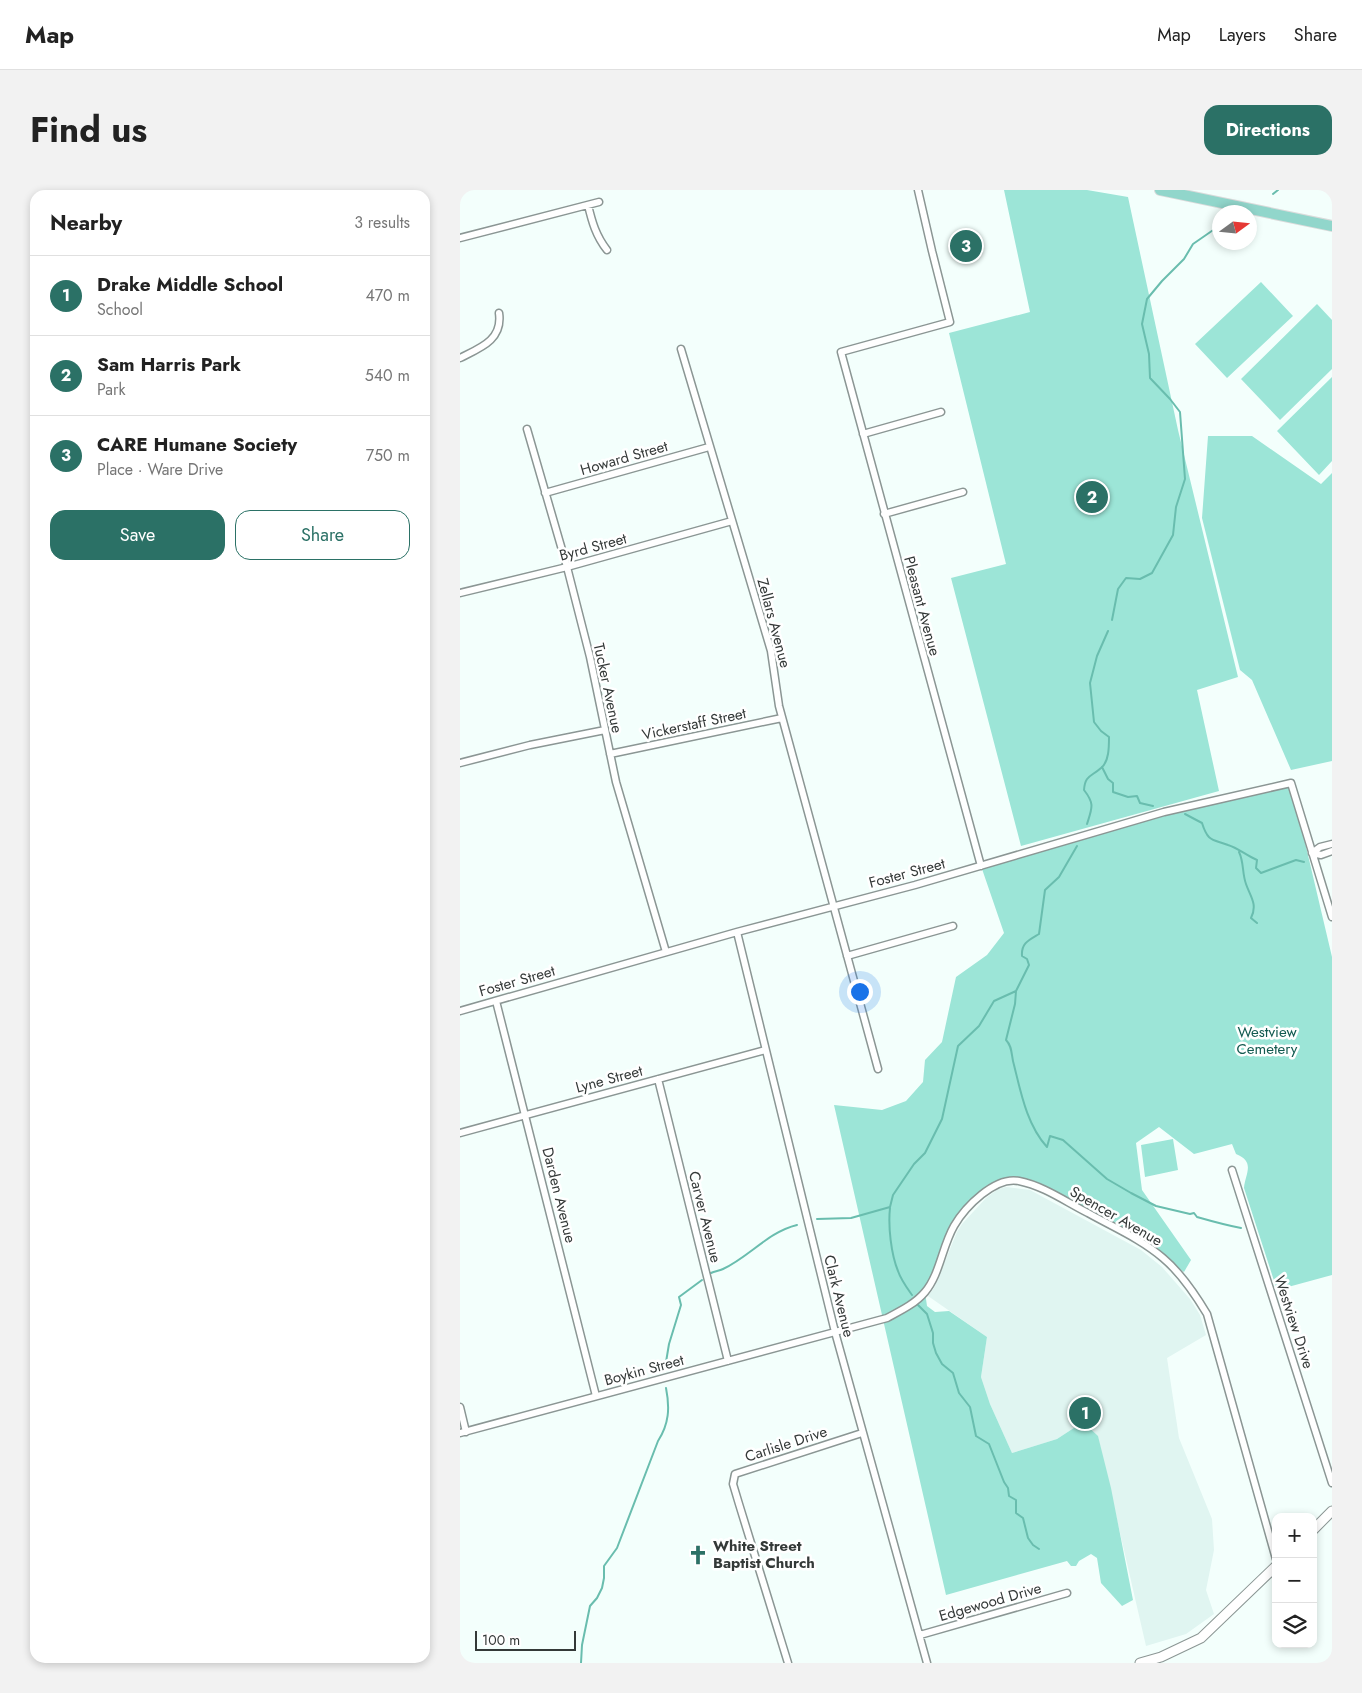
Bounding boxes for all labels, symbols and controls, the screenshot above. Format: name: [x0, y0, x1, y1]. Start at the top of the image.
text: Map: [25, 17, 74, 52]
text: Map: [1157, 22, 1191, 48]
text: Layers: [1219, 22, 1266, 48]
text: Share: [1294, 22, 1337, 48]
text: Find us: [30, 105, 147, 155]
button: Directions: [1204, 105, 1332, 155]
north arrow: [1212, 205, 1257, 250]
text: Nearby: [50, 208, 122, 238]
text: 3 results: [354, 211, 410, 234]
pin: 3: [950, 227, 982, 265]
text: Drake Middle School: [97, 271, 283, 298]
text: 1: [62, 284, 70, 307]
text: 470 m: [365, 284, 410, 307]
text: School: [97, 298, 143, 321]
text: Sam Harris Park: [97, 351, 241, 378]
text: 2: [61, 364, 71, 387]
text: 540 m: [365, 364, 410, 387]
text: Park: [97, 378, 126, 401]
text: CARE Humane Society: [97, 431, 297, 458]
street label: Howard Street: [578, 435, 671, 481]
text: 3: [61, 444, 71, 467]
text: 750 m: [366, 444, 410, 467]
text: Place · Ware Drive: [97, 458, 223, 481]
pin: 2: [1076, 478, 1108, 516]
button: Save: [50, 510, 225, 560]
button: Share: [235, 510, 410, 560]
street label: Byrd Street: [557, 527, 630, 567]
street label: Pleasant Avenue: [898, 554, 946, 659]
street label: Zellars Avenue: [751, 576, 797, 671]
street label: Tucker Avenue: [588, 641, 628, 735]
street label: Vickerstaff Street: [640, 702, 748, 746]
street label: Foster Street: [866, 852, 948, 894]
street label: Foster Street: [476, 960, 558, 1002]
your location: [847, 979, 873, 1005]
park label: Westview Cemetery: [1237, 1021, 1298, 1060]
street label: Lyne Street: [573, 1059, 645, 1098]
street label: Darden Avenue: [536, 1145, 582, 1245]
street label: Carver Avenue: [683, 1169, 727, 1265]
street label: Spencer Avenue: [1066, 1181, 1167, 1252]
street label: Clark Avenue: [818, 1253, 860, 1340]
street label: Westview Drive: [1269, 1272, 1320, 1372]
street label: Boykin Street: [602, 1349, 687, 1391]
pin: 1: [1069, 1394, 1101, 1432]
street label: Carlisle Drive: [742, 1420, 830, 1468]
map controls: [1272, 1513, 1317, 1648]
button: +: [1272, 1513, 1317, 1558]
place label: White Street Baptist Church: [713, 1535, 815, 1574]
church icon: White Street Baptist Church: [687, 1544, 709, 1566]
button: −: [1272, 1558, 1317, 1603]
street label: Edgewood Drive: [936, 1577, 1044, 1627]
button: layers: [1272, 1603, 1317, 1648]
scale bar: [475, 1628, 576, 1651]
text: 100 m: [482, 1630, 520, 1650]

